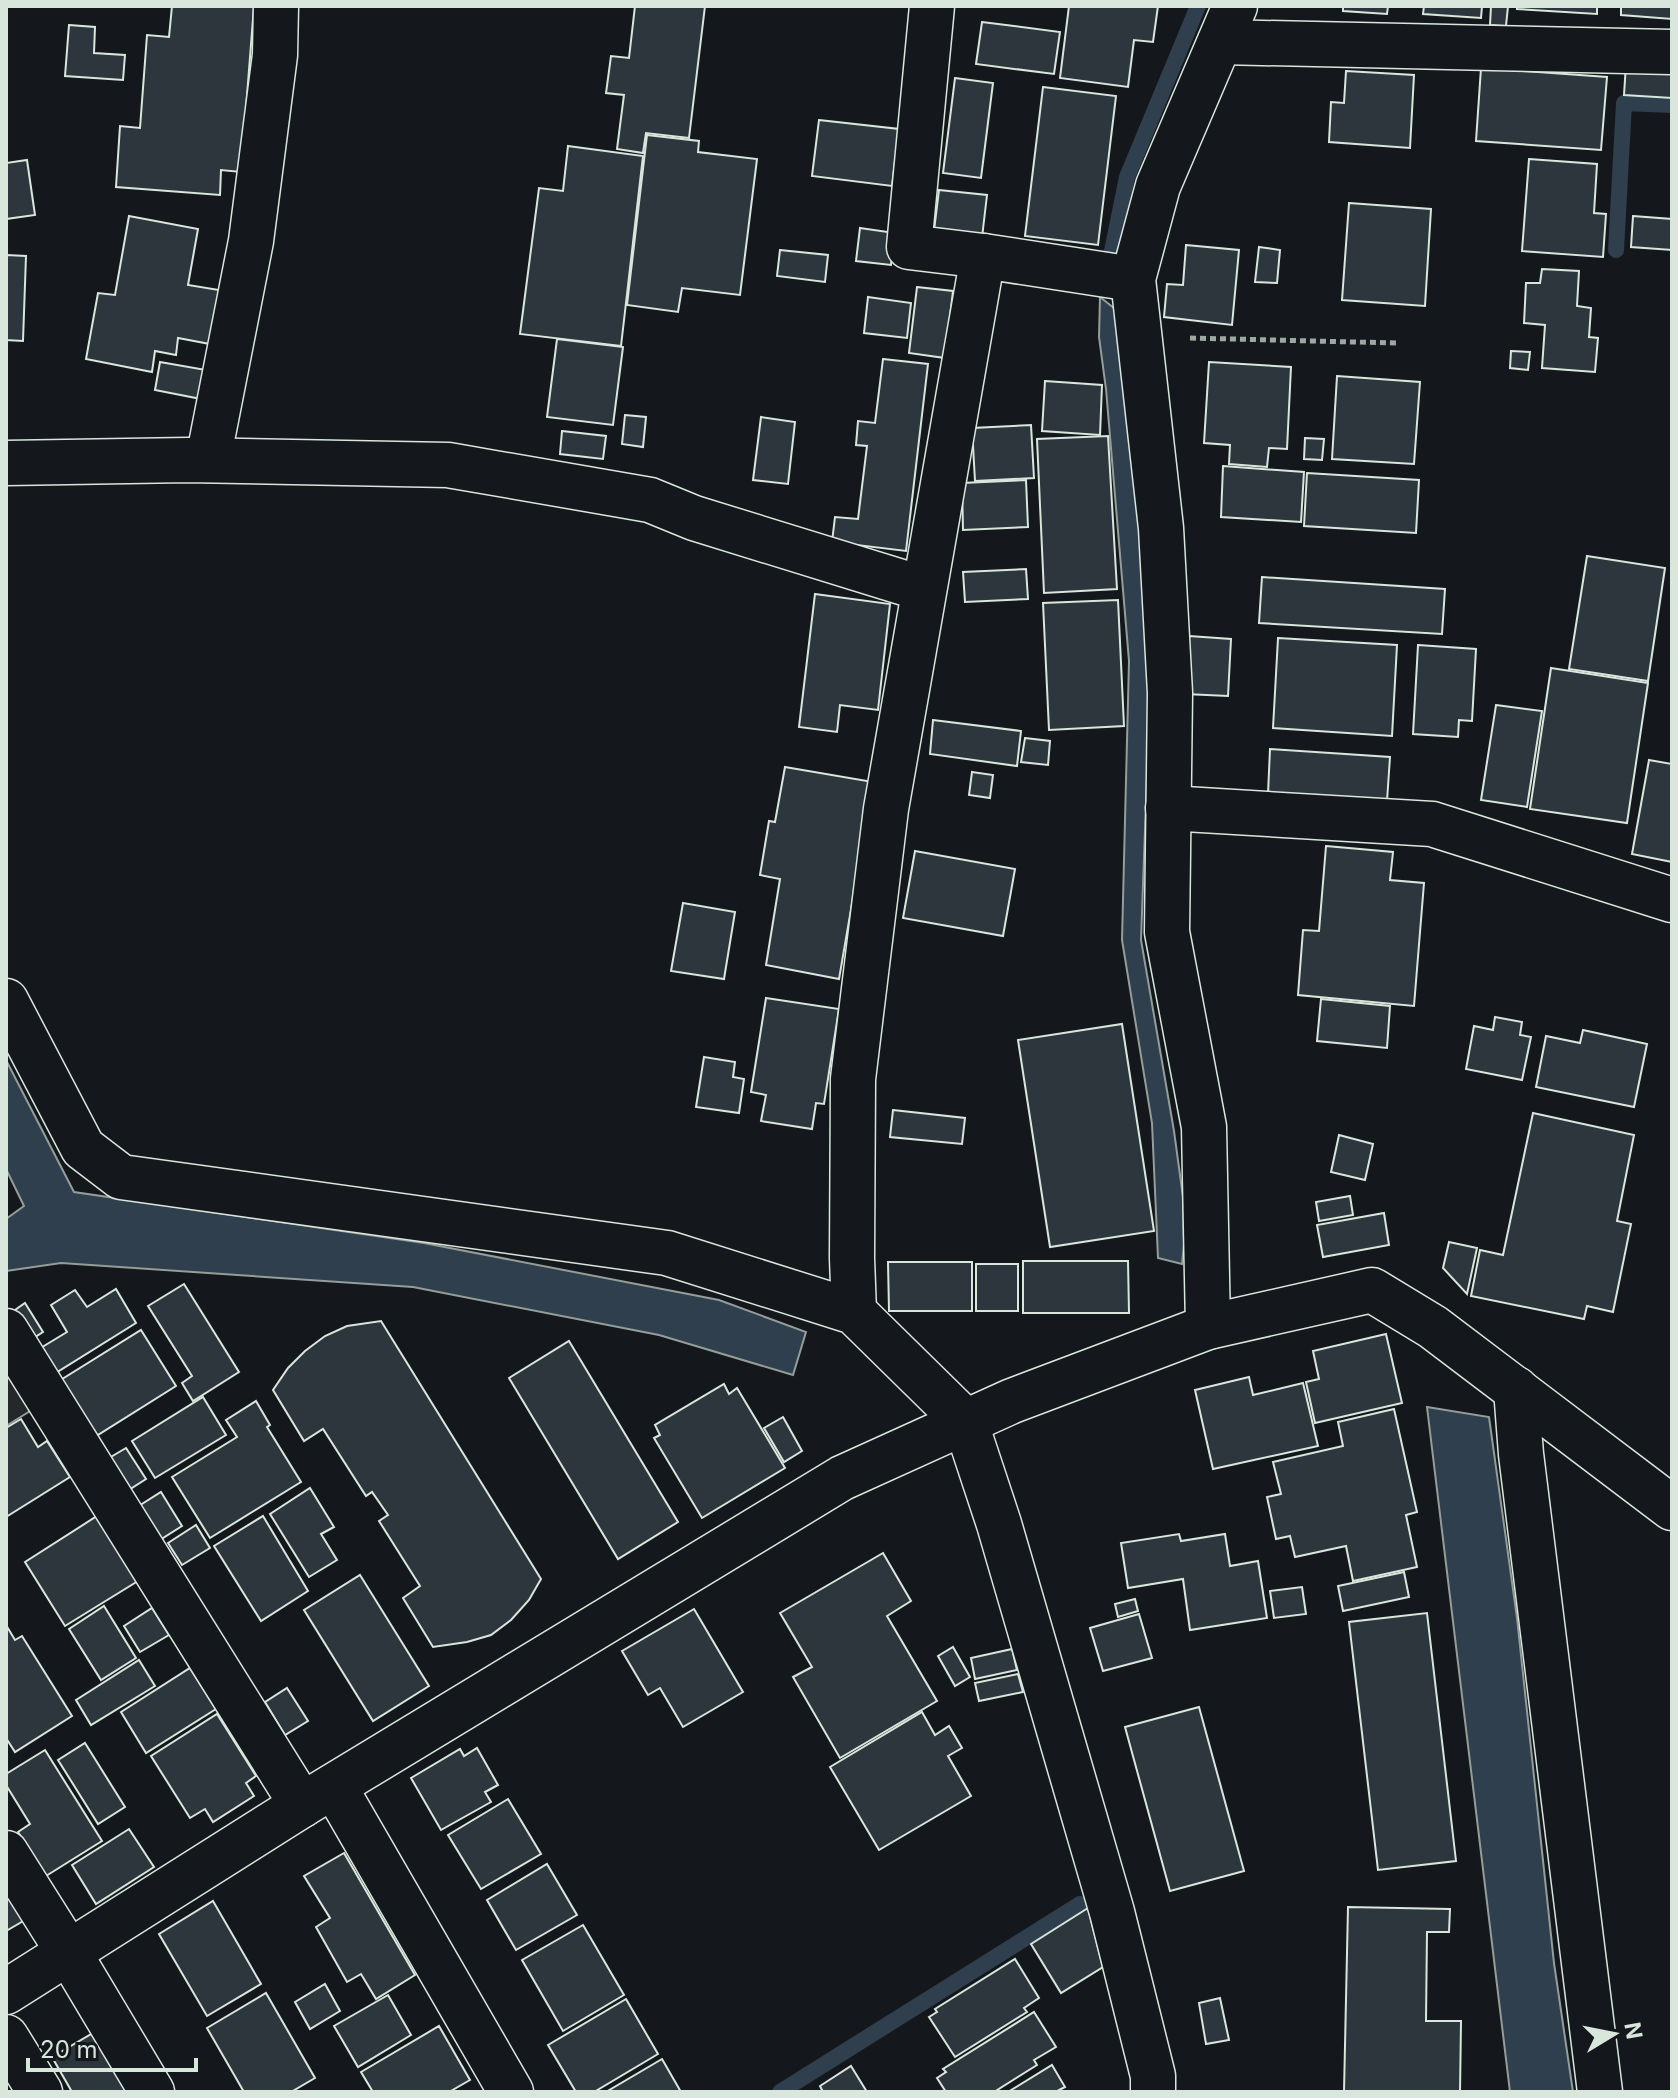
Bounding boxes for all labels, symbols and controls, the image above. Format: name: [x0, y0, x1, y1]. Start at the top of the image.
north arrow: [1574, 1994, 1654, 2074]
text: N: [1619, 2020, 1648, 2041]
scale bar: [28, 2022, 196, 2072]
text: 20 m: [40, 2035, 98, 2064]

